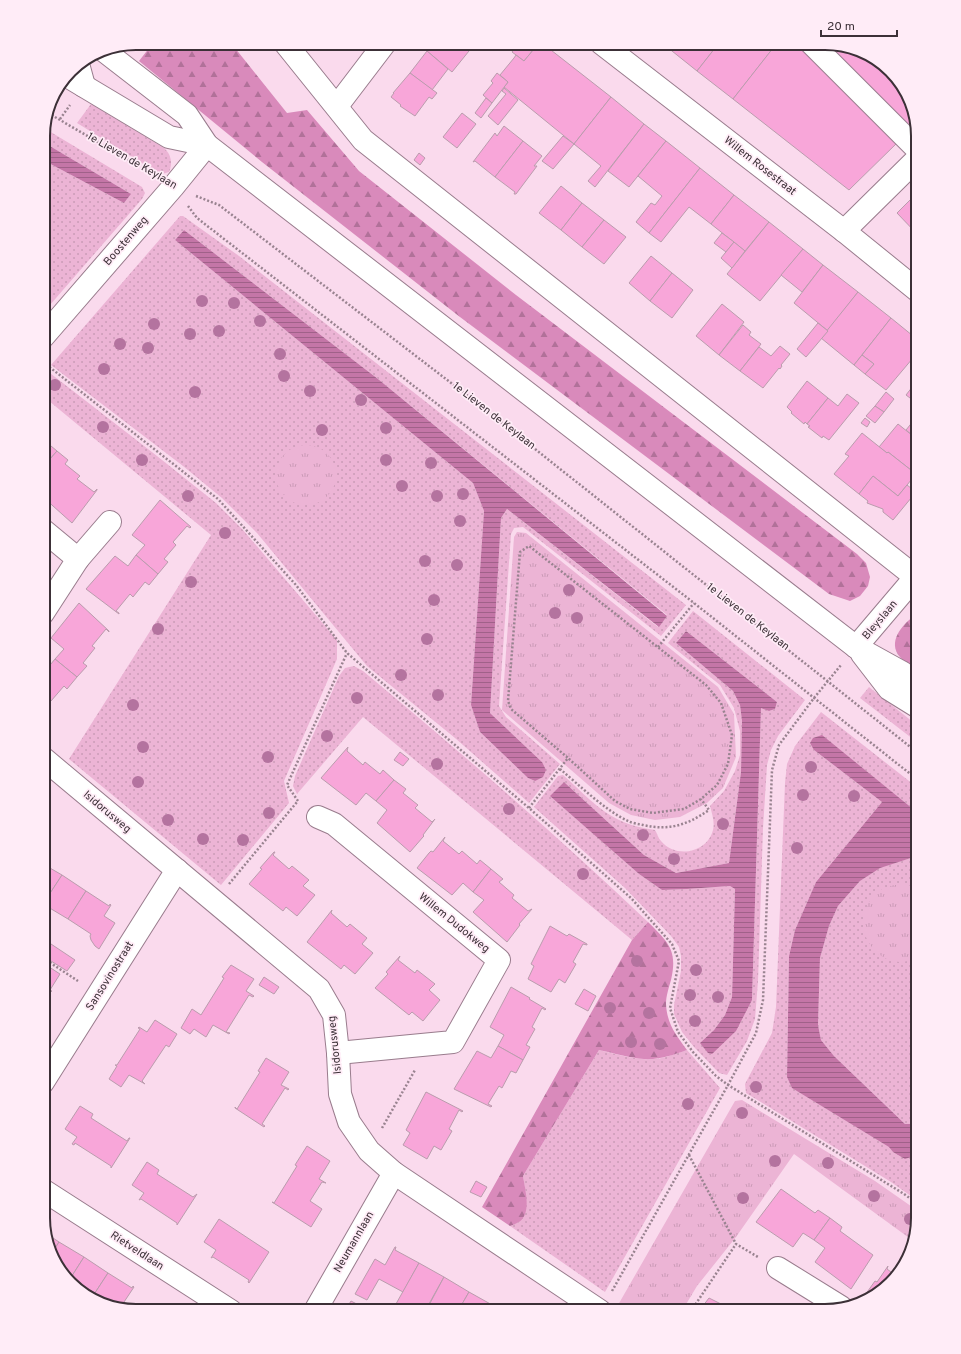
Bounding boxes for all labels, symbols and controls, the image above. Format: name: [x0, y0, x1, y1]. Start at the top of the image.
scale bar: [821, 12, 897, 38]
text: 20 m: [827, 19, 855, 35]
street label: 1e Lieven de Keylaan: [84, 130, 180, 192]
street label: Willem Rosestraat: [721, 133, 799, 199]
street label: Boostenweg: [101, 213, 151, 269]
street label: 1e Lieven de Keylaan: [450, 379, 538, 453]
street label: 1e Lieven de Keylaan: [704, 580, 792, 654]
street label: Bleyslaan: [859, 597, 901, 643]
street label: Isidorusweg: [80, 788, 134, 836]
street label: Willem Dudokweg: [416, 890, 492, 956]
street label: Sansovinostraat: [83, 939, 137, 1013]
street label: Isidorusweg: [325, 1015, 345, 1075]
street label: Neumannlaan: [331, 1209, 377, 1275]
street label: Rietveldlaan: [107, 1228, 167, 1274]

